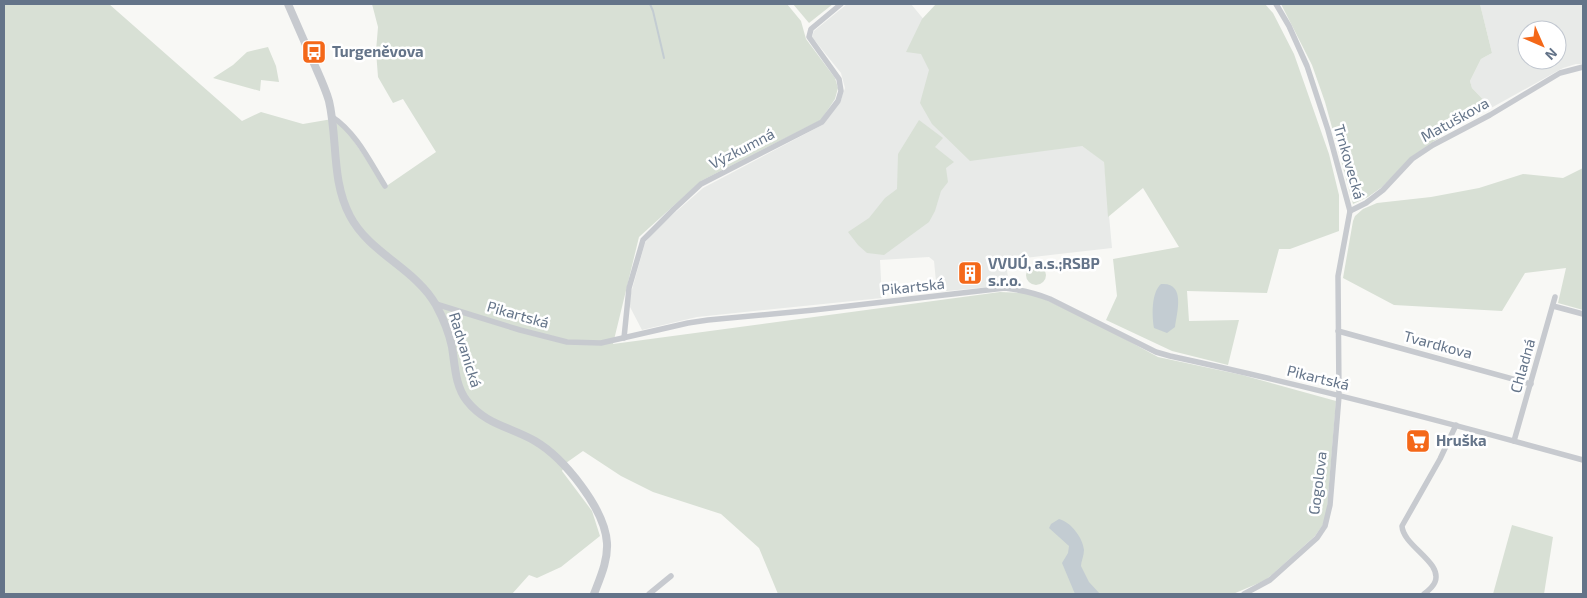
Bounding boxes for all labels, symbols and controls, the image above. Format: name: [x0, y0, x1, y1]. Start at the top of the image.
north arrow: [1517, 20, 1567, 70]
bus stop icon: Turgeněvova: [301, 39, 327, 65]
place label: Turgeněvova: [332, 42, 424, 60]
text: N: [1542, 45, 1561, 64]
street label: Matuškova: [1417, 93, 1492, 145]
street label: Trnkovecká: [1331, 122, 1369, 201]
street label: Výzkumná: [706, 124, 777, 172]
place label: VVUÚ, a.s.;RSBP s.r.o.: [988, 254, 1100, 289]
building icon: VVUÚ, a.s.;RSBP s.r.o.: [957, 260, 983, 286]
street label: Pikartská: [880, 274, 945, 298]
street label: Pikartská: [485, 297, 551, 331]
street label: Radvanická: [446, 310, 486, 390]
street label: Tvardkova: [1402, 326, 1474, 362]
street label: Chladná: [1506, 337, 1538, 395]
street label: Pikartská: [1285, 361, 1351, 393]
supermarket icon: Hruška: [1405, 428, 1431, 454]
place label: Hruška: [1436, 431, 1487, 449]
street label: Gogolova: [1304, 450, 1330, 516]

